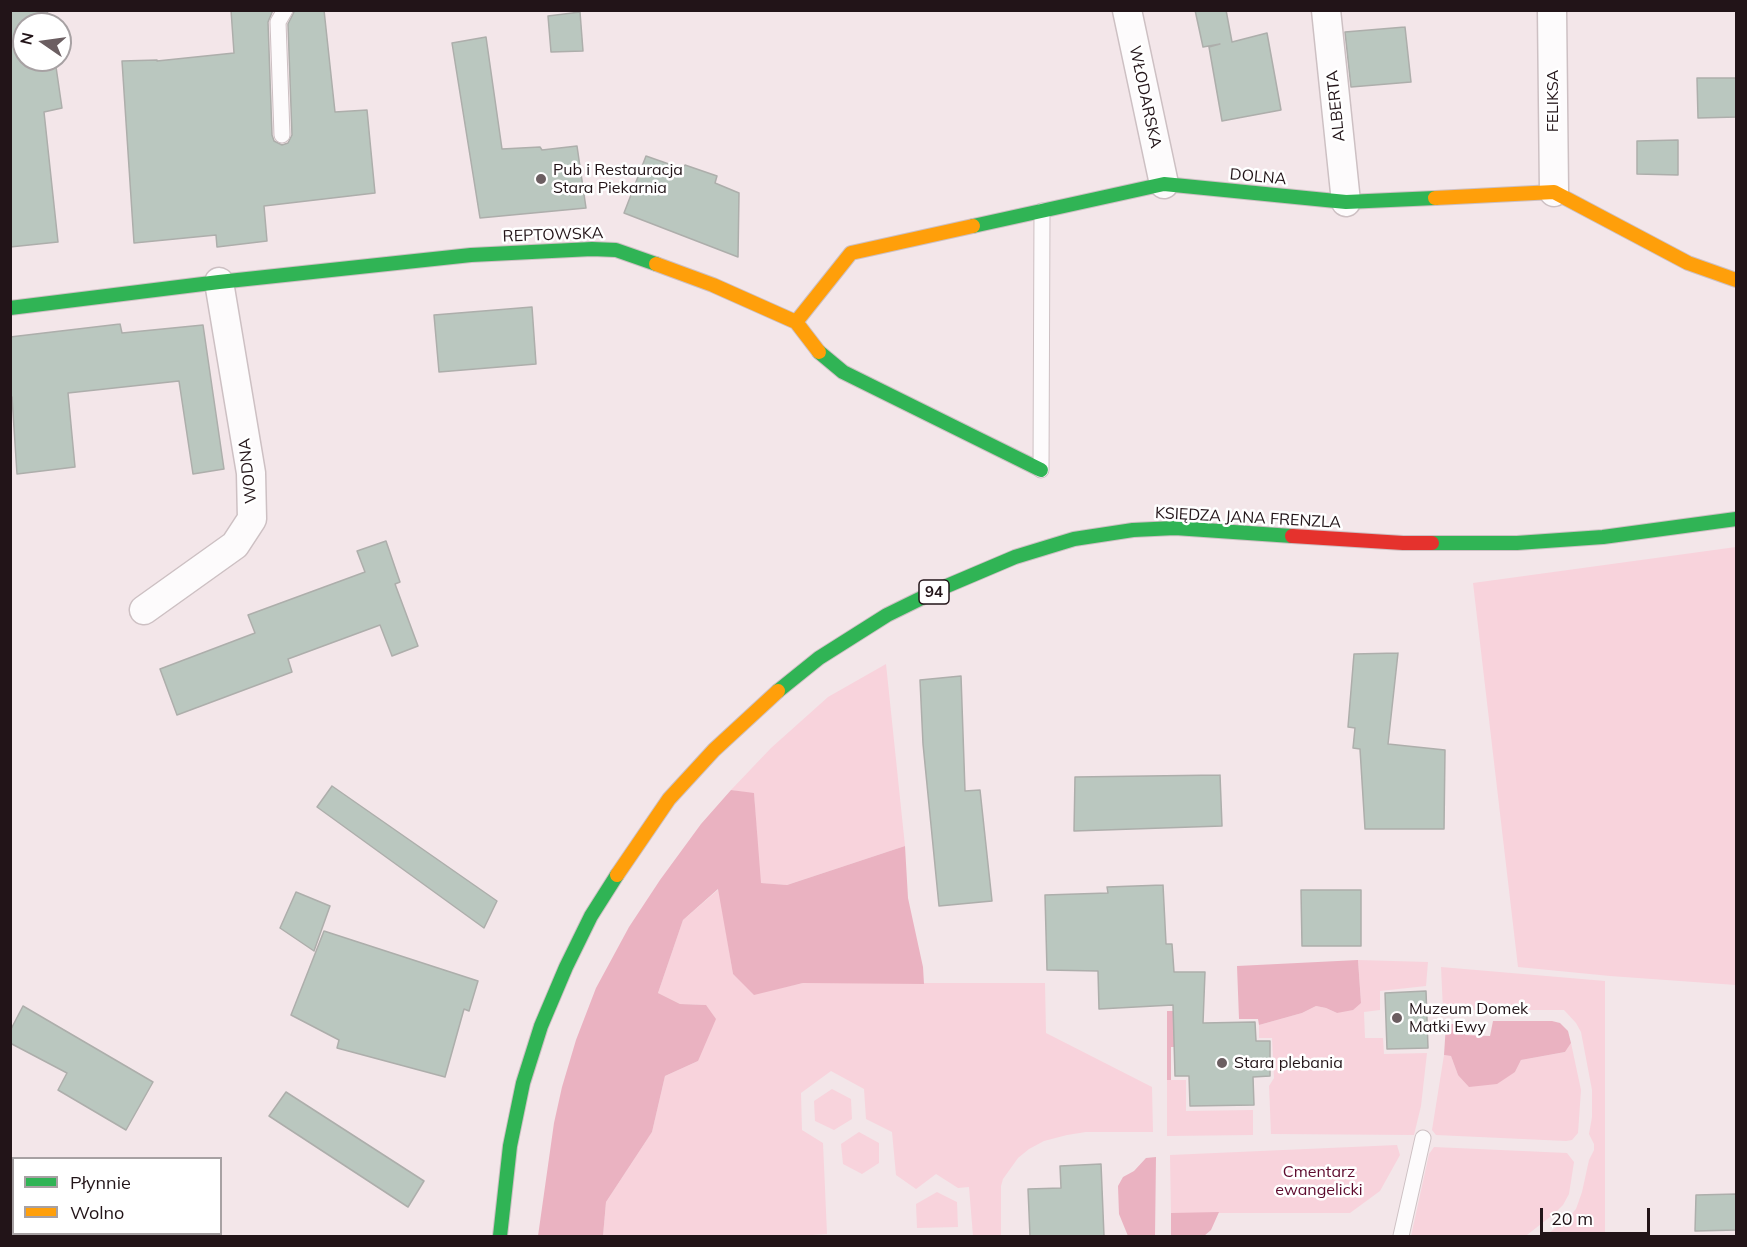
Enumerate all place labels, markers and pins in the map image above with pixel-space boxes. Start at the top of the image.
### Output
place label: Pub i Restauracja Stara Piekarnia [553,160,683,198]
marker: Pub i Restauracja Stara Piekarnia [534,172,548,186]
place label: Muzeum Domek Matki Ewy [1409,999,1528,1037]
marker: Muzeum Domek Matki Ewy [1390,1011,1404,1025]
place label: Stara plebania [1234,1053,1343,1073]
marker: Stara plebania [1215,1056,1229,1070]

